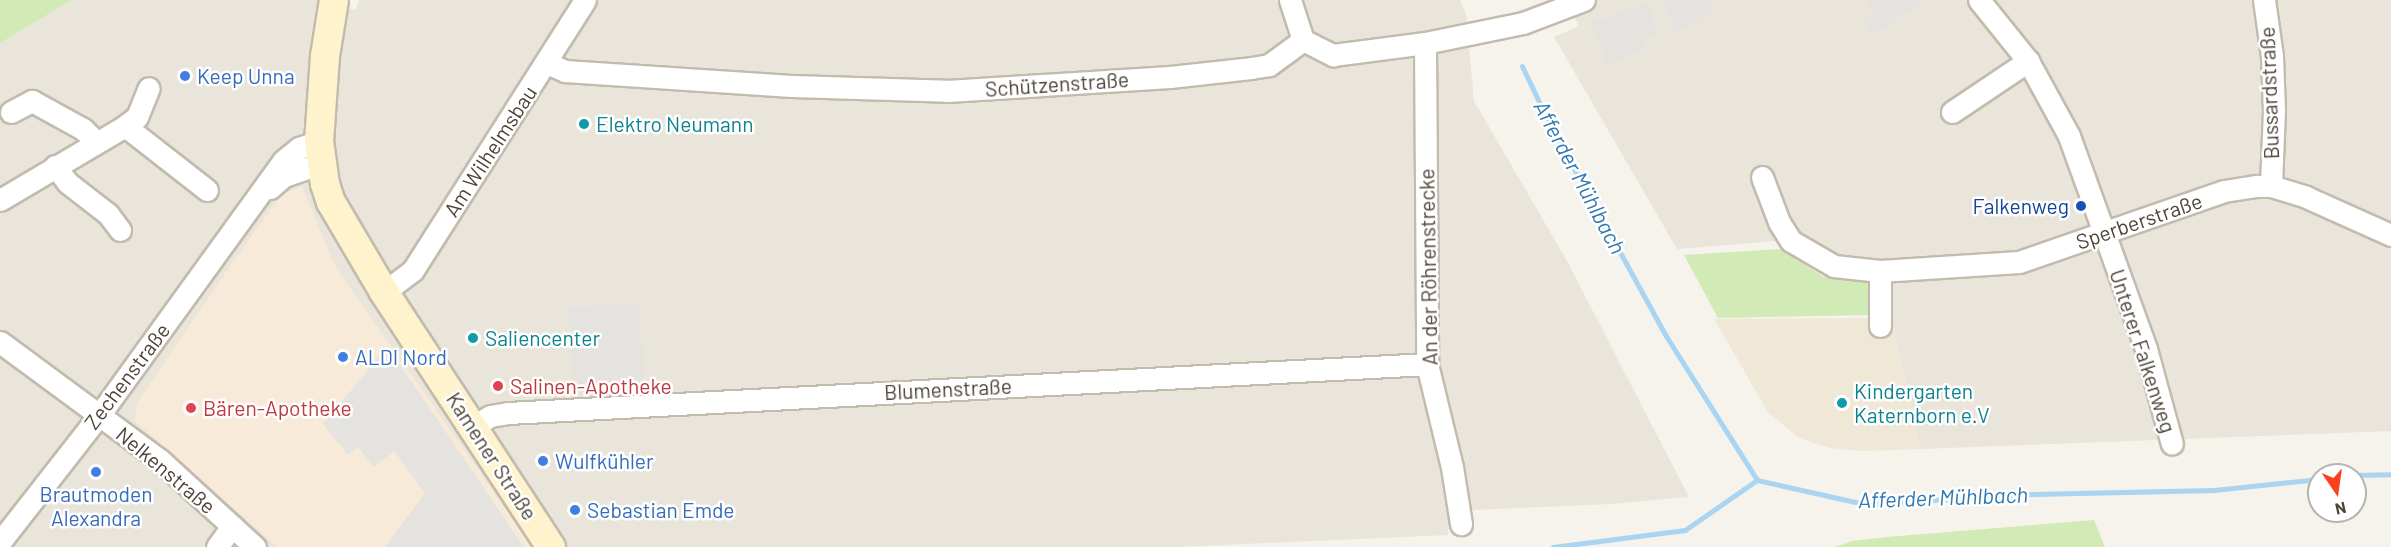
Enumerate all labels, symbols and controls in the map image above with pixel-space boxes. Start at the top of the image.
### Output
street label: Bussardstraße [2254,26,2284,160]
place label: Keep Unna [197,63,295,89]
street label: Schützenstraße [984,66,1130,102]
marker: Keep Unna [178,69,192,83]
street label: Am Wilhelmsbau [438,81,542,221]
water label: Afferder Mühlbach [1528,96,1632,258]
place label: Elektro Neumann [596,111,753,137]
marker: Elektro Neumann [577,117,591,131]
street label: An der Röhrenstrecke [1414,168,1442,366]
street label: Sperberstraße [2073,188,2205,254]
place label: Falkenweg [1973,193,2069,219]
marker: Falkenweg [2074,199,2088,213]
street label: Unterer Falkenweg [2105,266,2181,436]
street label: Zechenstraße [79,318,175,434]
place label: Saliencenter [485,325,600,351]
marker: Saliencenter [466,331,480,345]
place label: ALDI Nord [355,344,447,370]
marker: ALDI Nord [336,350,350,364]
place label: Salinen-Apotheke [510,373,672,399]
street label: Blumenstraße [883,373,1013,405]
place label: Kindergarten Katernborn e.V [1854,378,1990,428]
marker: Salinen-Apotheke [491,379,505,393]
street label: Kamener Straße [441,387,543,525]
place label: Bären-Apotheke [203,395,352,421]
marker: Kindergarten Katernborn e.V [1835,396,1849,410]
marker: Bären-Apotheke [184,401,198,415]
street label: Nelkenstraße [111,421,221,519]
place label: Wulfkühler [555,448,654,474]
marker: Wulfkühler [536,454,550,468]
north arrow [2307,463,2367,523]
marker: Brautmoden Alexandra [89,465,103,479]
place label: Brautmoden Alexandra [39,481,153,531]
water label: Afferder Mühlbach [1858,481,2028,513]
place label: Sebastian Emde [587,497,735,523]
text: N [2333,499,2348,520]
marker: Sebastian Emde [568,503,582,517]

